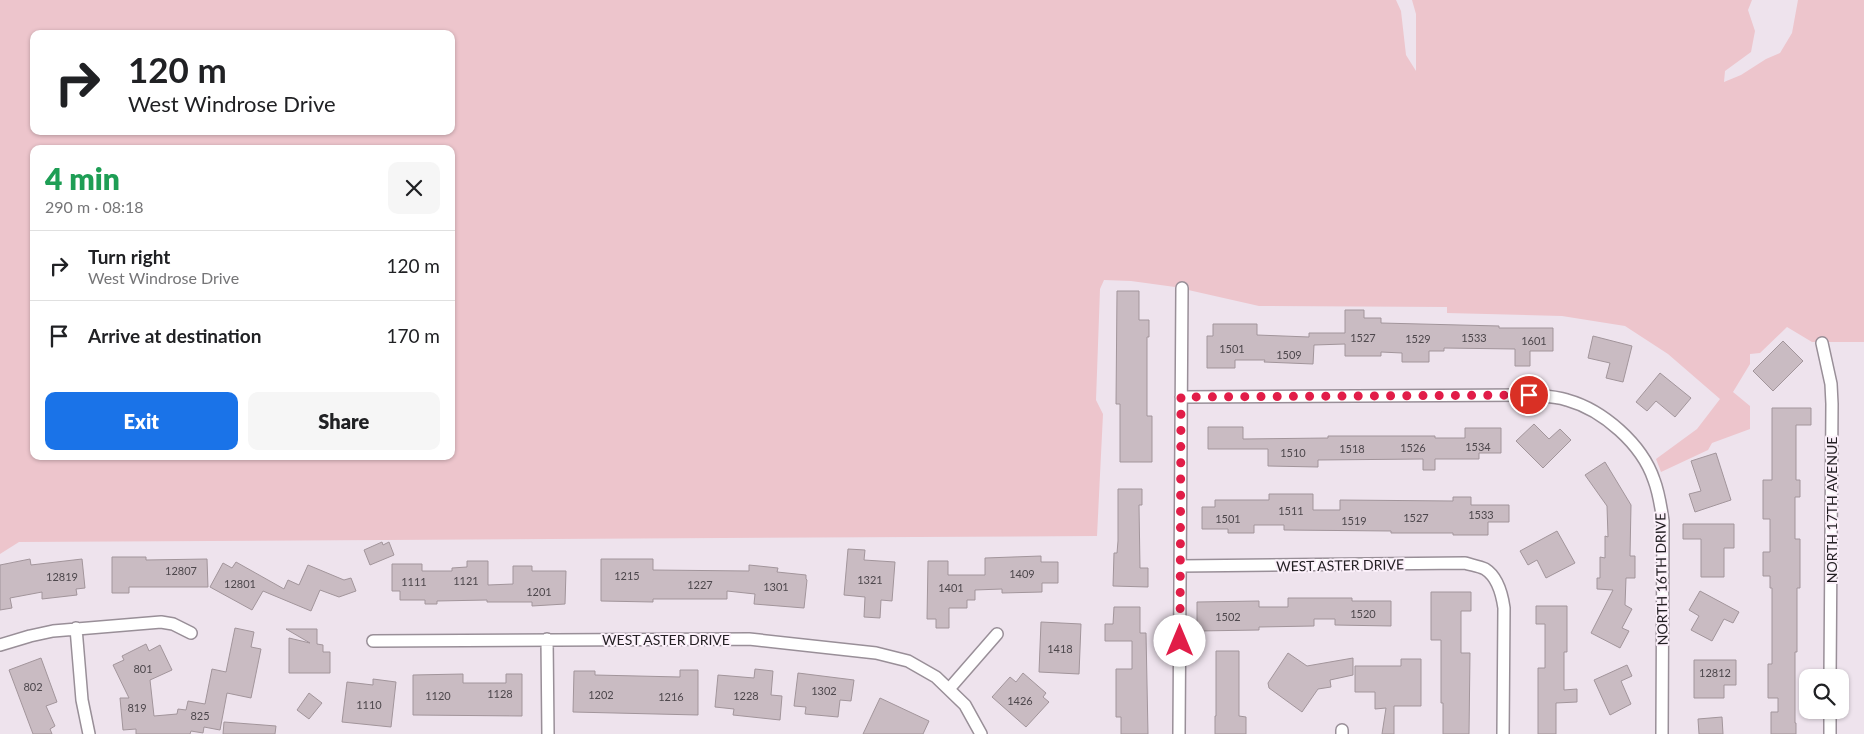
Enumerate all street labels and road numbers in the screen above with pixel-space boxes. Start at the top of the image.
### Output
street label: NORTH 17TH AVENUE [1823,437,1840,583]
street label: NORTH 16TH DRIVE [1651,513,1671,645]
street label: WEST ASTER DRIVE [1276,555,1404,575]
street label: WEST ASTER DRIVE [602,631,730,648]

